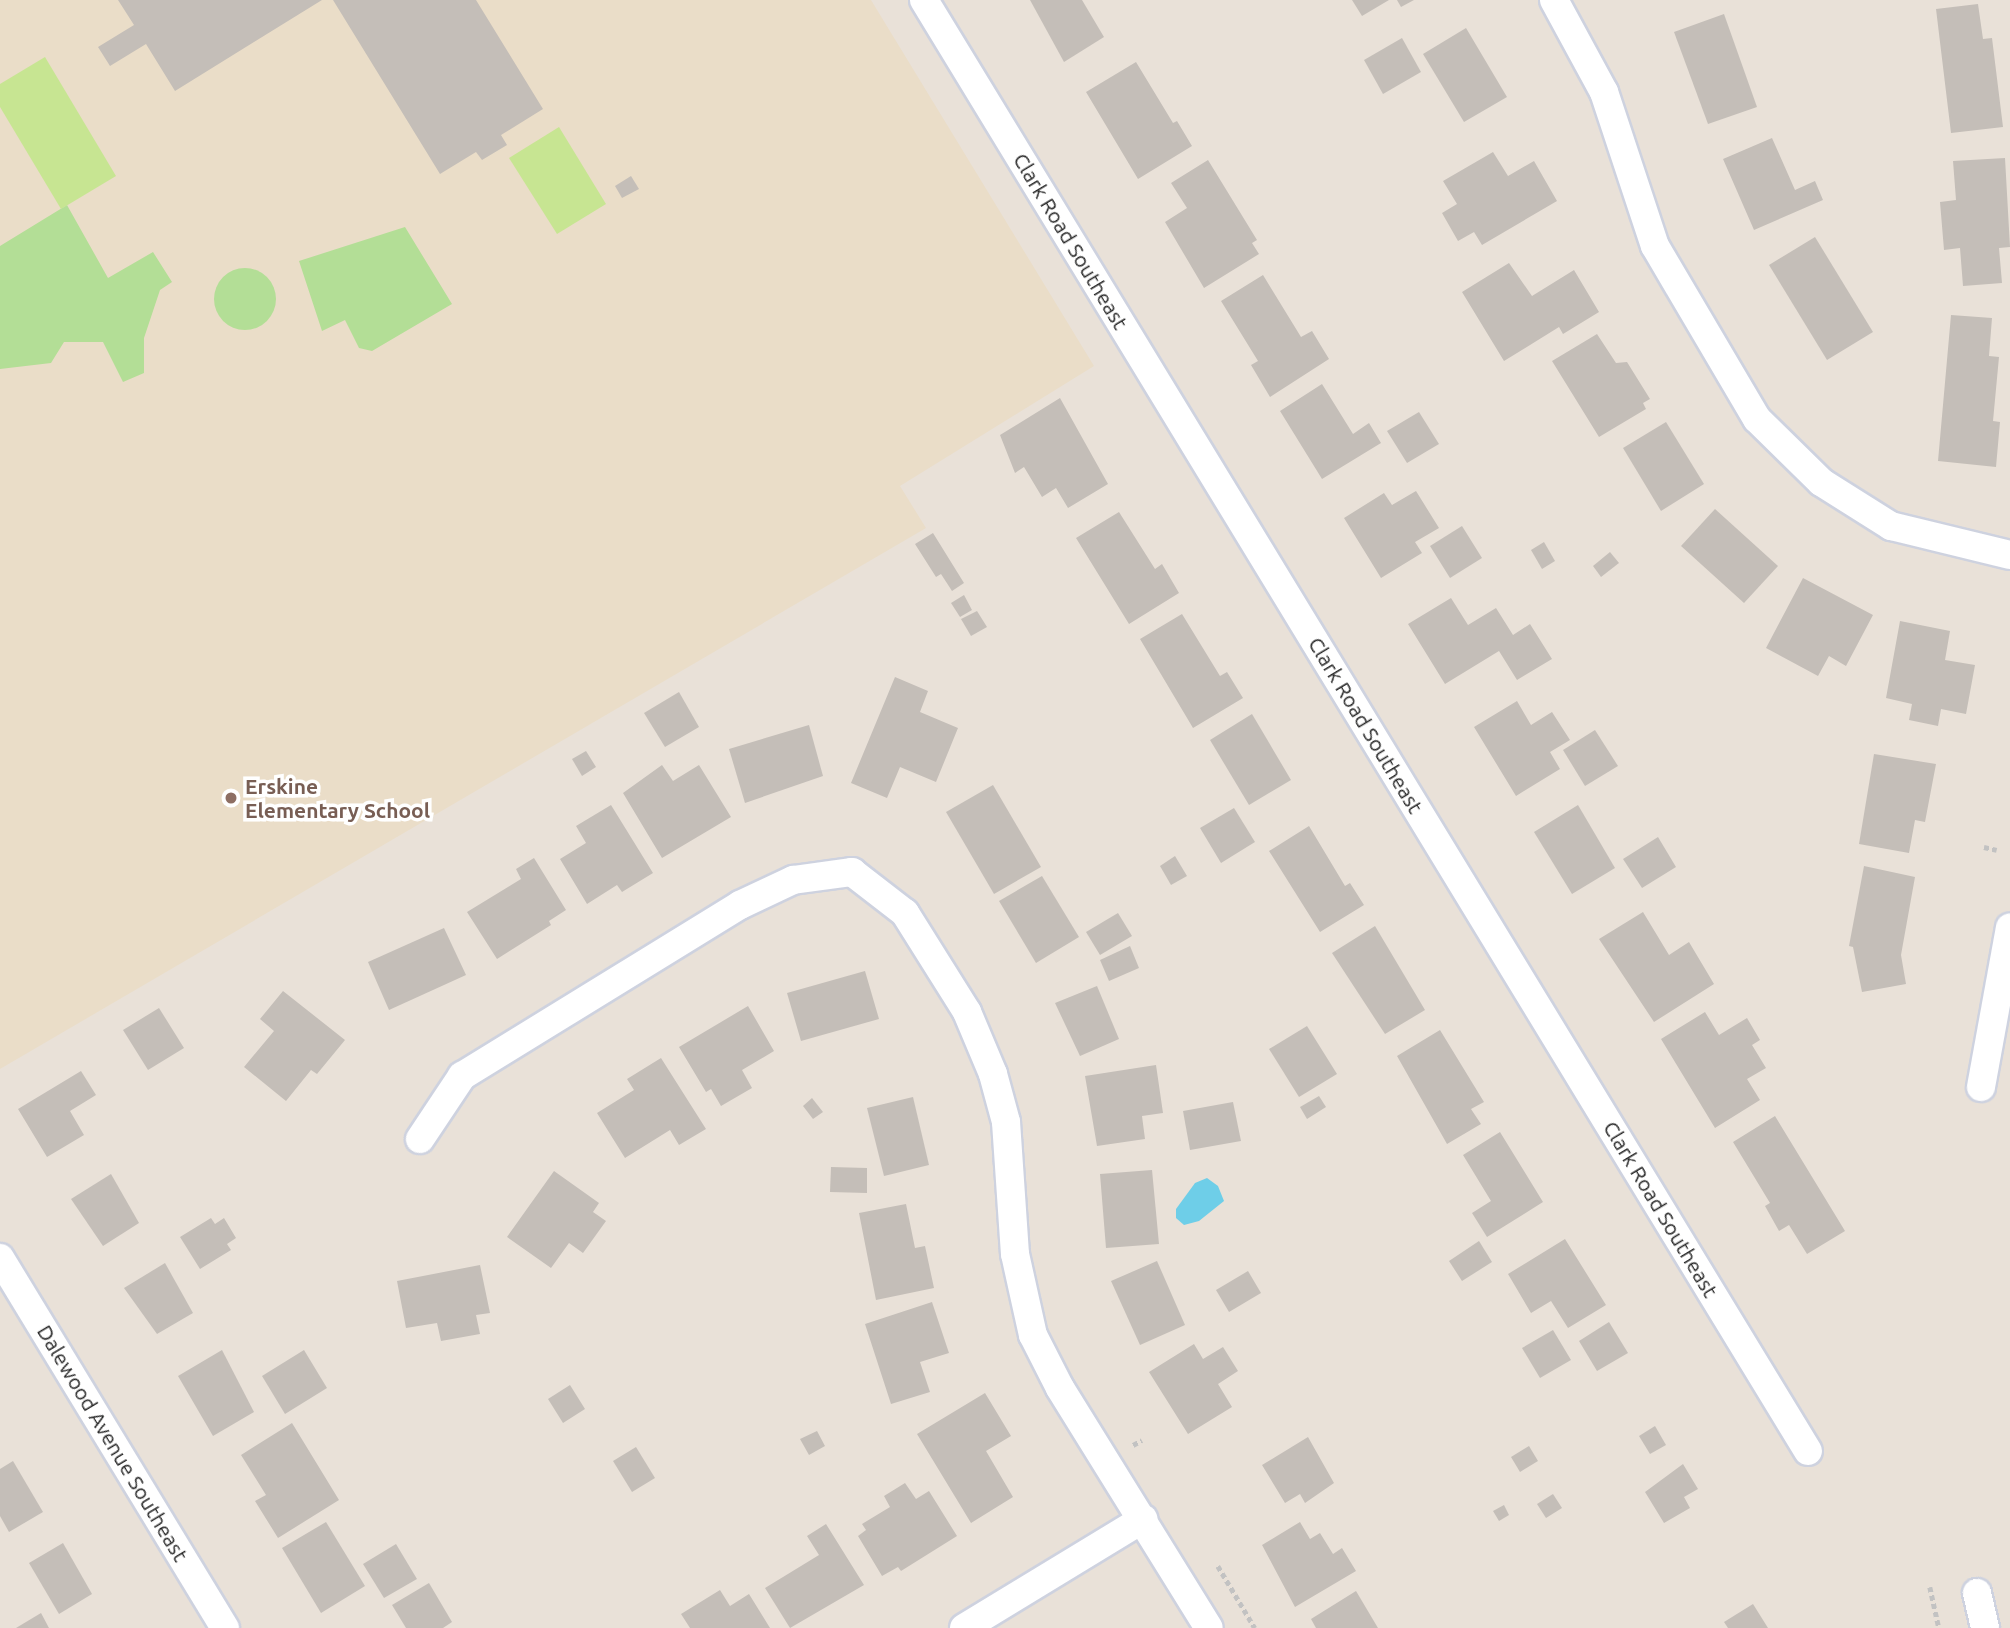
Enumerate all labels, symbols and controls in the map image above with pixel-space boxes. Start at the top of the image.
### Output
street label: Clark Road Southeast [1008,148,1134,334]
street label: Clark Road Southeast [1303,632,1429,818]
place label: Erskine Elementary School [245,773,430,823]
marker: Erskine Elementary School [223,790,239,806]
street label: Clark Road Southeast [1598,1116,1724,1302]
street label: Dalewood Avenue Southeast [32,1320,194,1566]

